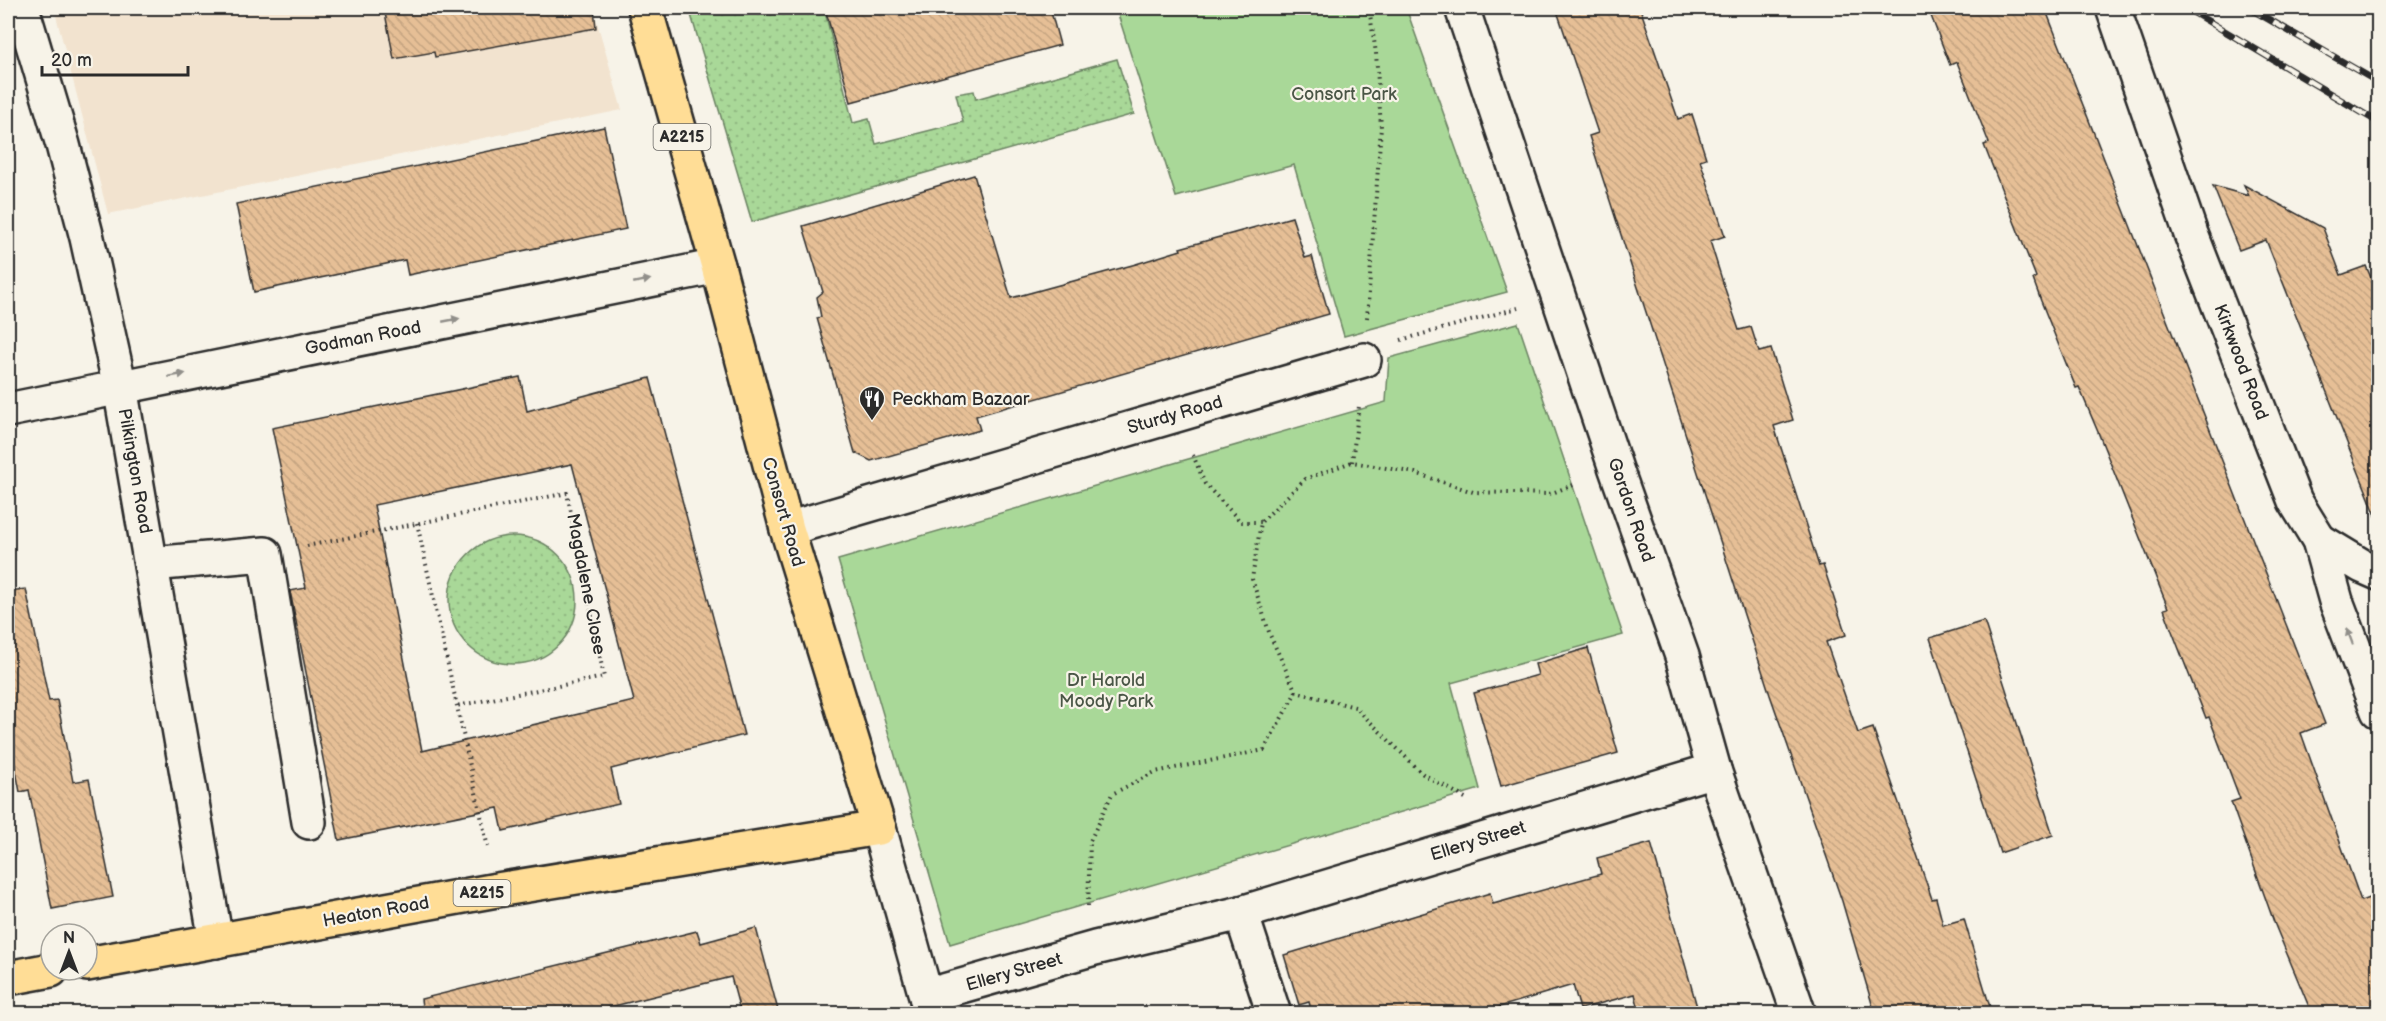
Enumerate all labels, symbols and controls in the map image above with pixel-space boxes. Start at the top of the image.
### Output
scale bar [42,39,188,77]
text: 20 m [51,50,92,71]
park label: Consort Park [1291,84,1397,105]
road number: A2215 [654,124,710,150]
one-way arrow [633,276,652,285]
street label: Kirkwood Road [2209,301,2273,423]
one-way arrow [442,315,461,324]
street label: Godman Road [303,316,423,360]
one-way arrow [168,370,187,379]
restaurant icon: Peckham Bazaar [857,384,887,422]
place label: Peckham Bazaar [892,389,1030,410]
street label: Sturdy Road [1125,391,1225,439]
street label: Pilkington Road [114,407,156,535]
street label: Consort Road [757,455,809,569]
street label: Gordon Road [1603,455,1659,565]
street label: Magdalene Close [562,512,610,657]
one-way arrow [2345,628,2354,646]
park label: Dr Harold Moody Park [1059,670,1153,712]
street label: Ellery Street [1428,816,1529,865]
road number: A2215 [454,880,510,906]
street label: Heaton Road [321,892,431,932]
north arrow [39,922,99,982]
text: N [63,929,75,948]
street label: Ellery Street [964,948,1065,996]

